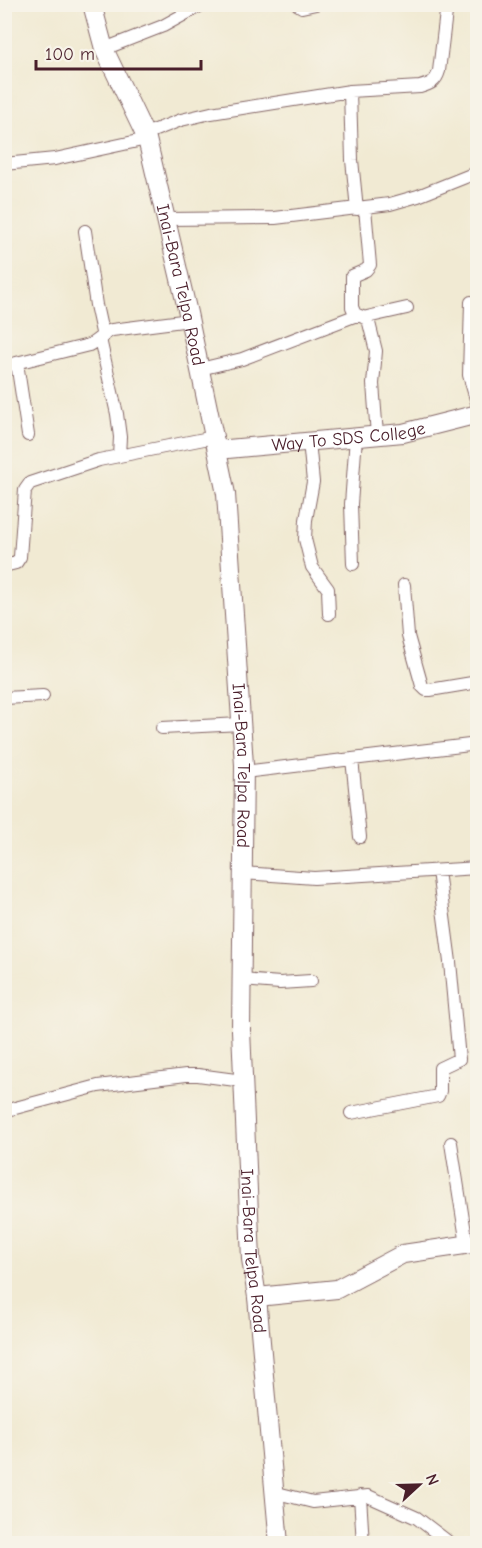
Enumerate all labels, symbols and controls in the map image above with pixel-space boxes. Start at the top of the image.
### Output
scale bar [36,33,201,71]
text: 100 m [45,44,95,65]
street label: Inai-Bara Telpa Road [152,202,209,367]
street label: Way To SDS College [271,417,427,455]
street label: Inai-Bara Telpa Road [228,682,255,848]
street label: Inai-Bara Telpa Road [237,1168,271,1334]
north arrow [389,1455,449,1515]
text: N [422,1472,442,1488]

